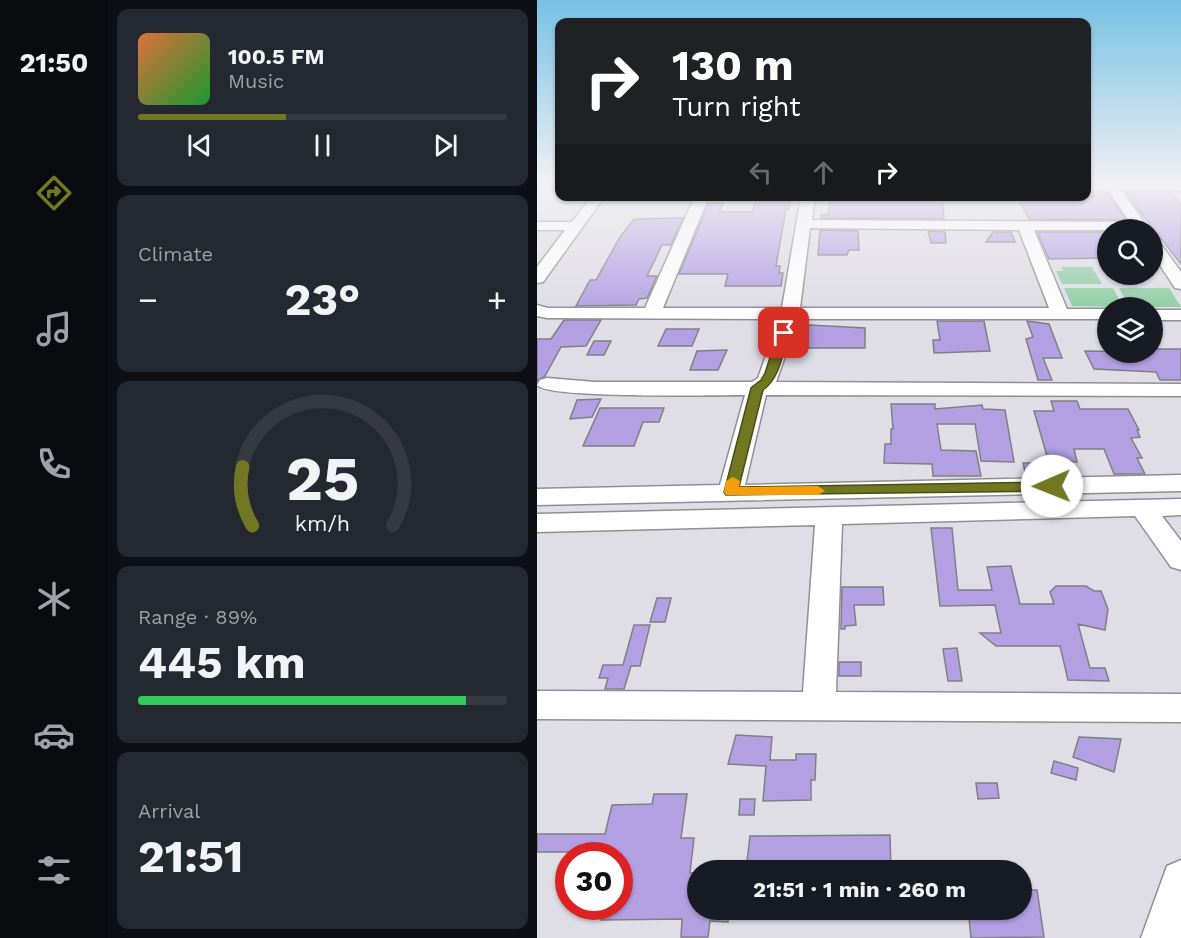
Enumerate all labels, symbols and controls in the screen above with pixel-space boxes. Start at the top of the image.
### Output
text: 130 m [672,41,794,90]
icon: right [573,42,651,120]
text: 100.5 FM [228,44,325,69]
text: 21:50 [19,47,89,79]
text: Music [228,69,284,93]
text: Turn right [672,91,801,123]
icon: previous [183,129,216,162]
icon: pause [306,129,339,162]
icon: next [429,129,462,162]
icon: left [744,156,777,189]
icon: ahead [807,156,840,189]
icon: right [870,156,903,189]
icon: directions [33,172,75,214]
map controls [1097,219,1163,363]
button: search [1097,219,1163,285]
text: Climate [138,242,213,266]
text: 23° [285,273,360,326]
text: − [138,280,158,319]
text: + [487,280,507,319]
button: layers [1097,297,1163,363]
pin [758,307,809,358]
icon: music [33,308,75,350]
icon: arrive [767,316,800,349]
text: 25 [286,442,359,515]
icon: phone [33,443,75,485]
position arrow [1020,454,1084,518]
text: km/h [295,511,350,536]
icon: climate [33,578,75,620]
text: Range · 89% [138,605,257,629]
text: 445 km [138,636,306,689]
icon: car [33,714,75,756]
text: Arrival [138,799,200,823]
text: 21:51 [138,830,243,883]
speed limit sign: 30 [555,842,633,920]
icon: filters [33,849,75,891]
text: 21:51 · 1 min · 260 m [753,877,966,902]

